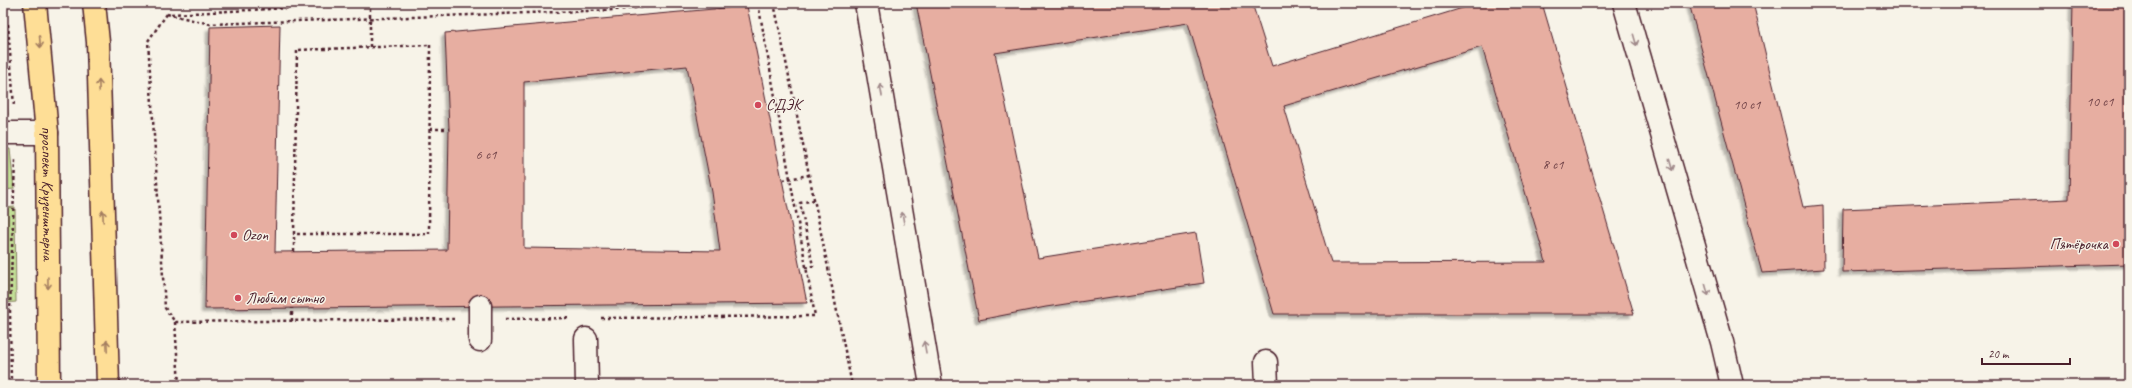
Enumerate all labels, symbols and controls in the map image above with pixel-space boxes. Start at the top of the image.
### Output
one-way arrow [1632,34,1639,47]
one-way arrow [36,35,43,48]
one-way arrow [95,80,103,93]
one-way arrow [876,84,884,97]
house number: 10 с1 [2086,93,2114,110]
place label: СДЭК [766,95,804,115]
house number: 10 с1 [1733,96,1761,113]
marker: СДЭК [753,100,763,110]
street label: проспект Крузенштерна [36,125,58,262]
house number: 6 с1 [476,146,497,163]
house number: 8 с1 [1543,156,1564,173]
one-way arrow [1668,159,1675,172]
one-way arrow [99,210,107,223]
one-way arrow [898,212,906,225]
place label: Ozon [242,225,269,245]
marker: Ozon [229,230,239,240]
place label: Пятёрочка [2049,234,2110,254]
marker: Пятёрочка [2111,239,2121,249]
one-way arrow [44,276,52,289]
one-way arrow [1704,284,1711,297]
place label: Любим сытно [246,288,325,308]
marker: Любим сытно [233,293,243,303]
one-way arrow [103,340,111,353]
one-way arrow [920,340,928,353]
scale bar [1982,340,2070,366]
text: 20 m [1988,346,2010,362]

